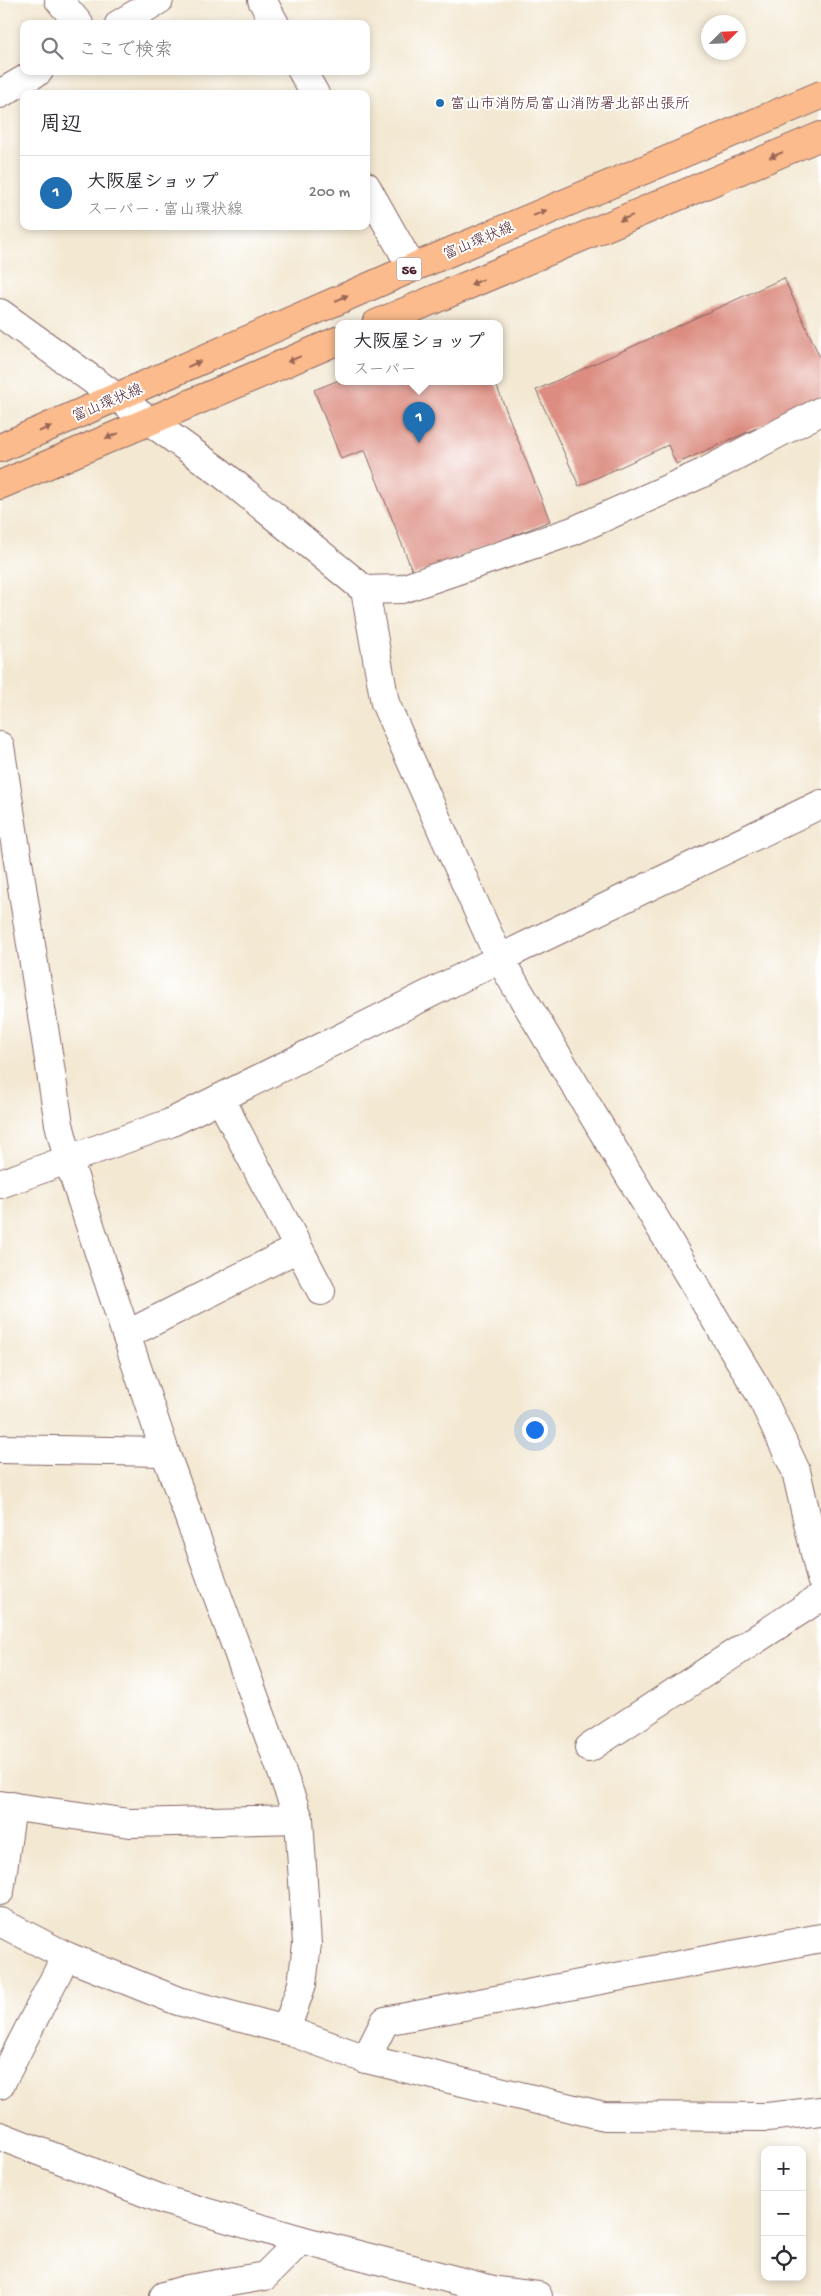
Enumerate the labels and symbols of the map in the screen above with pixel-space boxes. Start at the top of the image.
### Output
north arrow [701,15,746,60]
place label: 富山市消防局富山消防署北部出張所 [450,95,690,114]
marker: 富山市消防局富山消防署北部出張所 [434,97,446,109]
one-way arrow [768,151,783,159]
one-way arrow [533,209,547,217]
one-way arrow [619,215,633,223]
street label: 富山環状線 [440,218,517,265]
road number: 56 [396,258,422,280]
one-way arrow [470,278,484,286]
one-way arrow [335,294,349,302]
one-way arrow [286,355,301,363]
one-way arrow [187,359,201,367]
street label: 富山環状線 [69,380,146,427]
pin: 1 [403,402,435,443]
one-way arrow [38,424,52,432]
one-way arrow [105,433,119,441]
your location [522,1417,548,1443]

